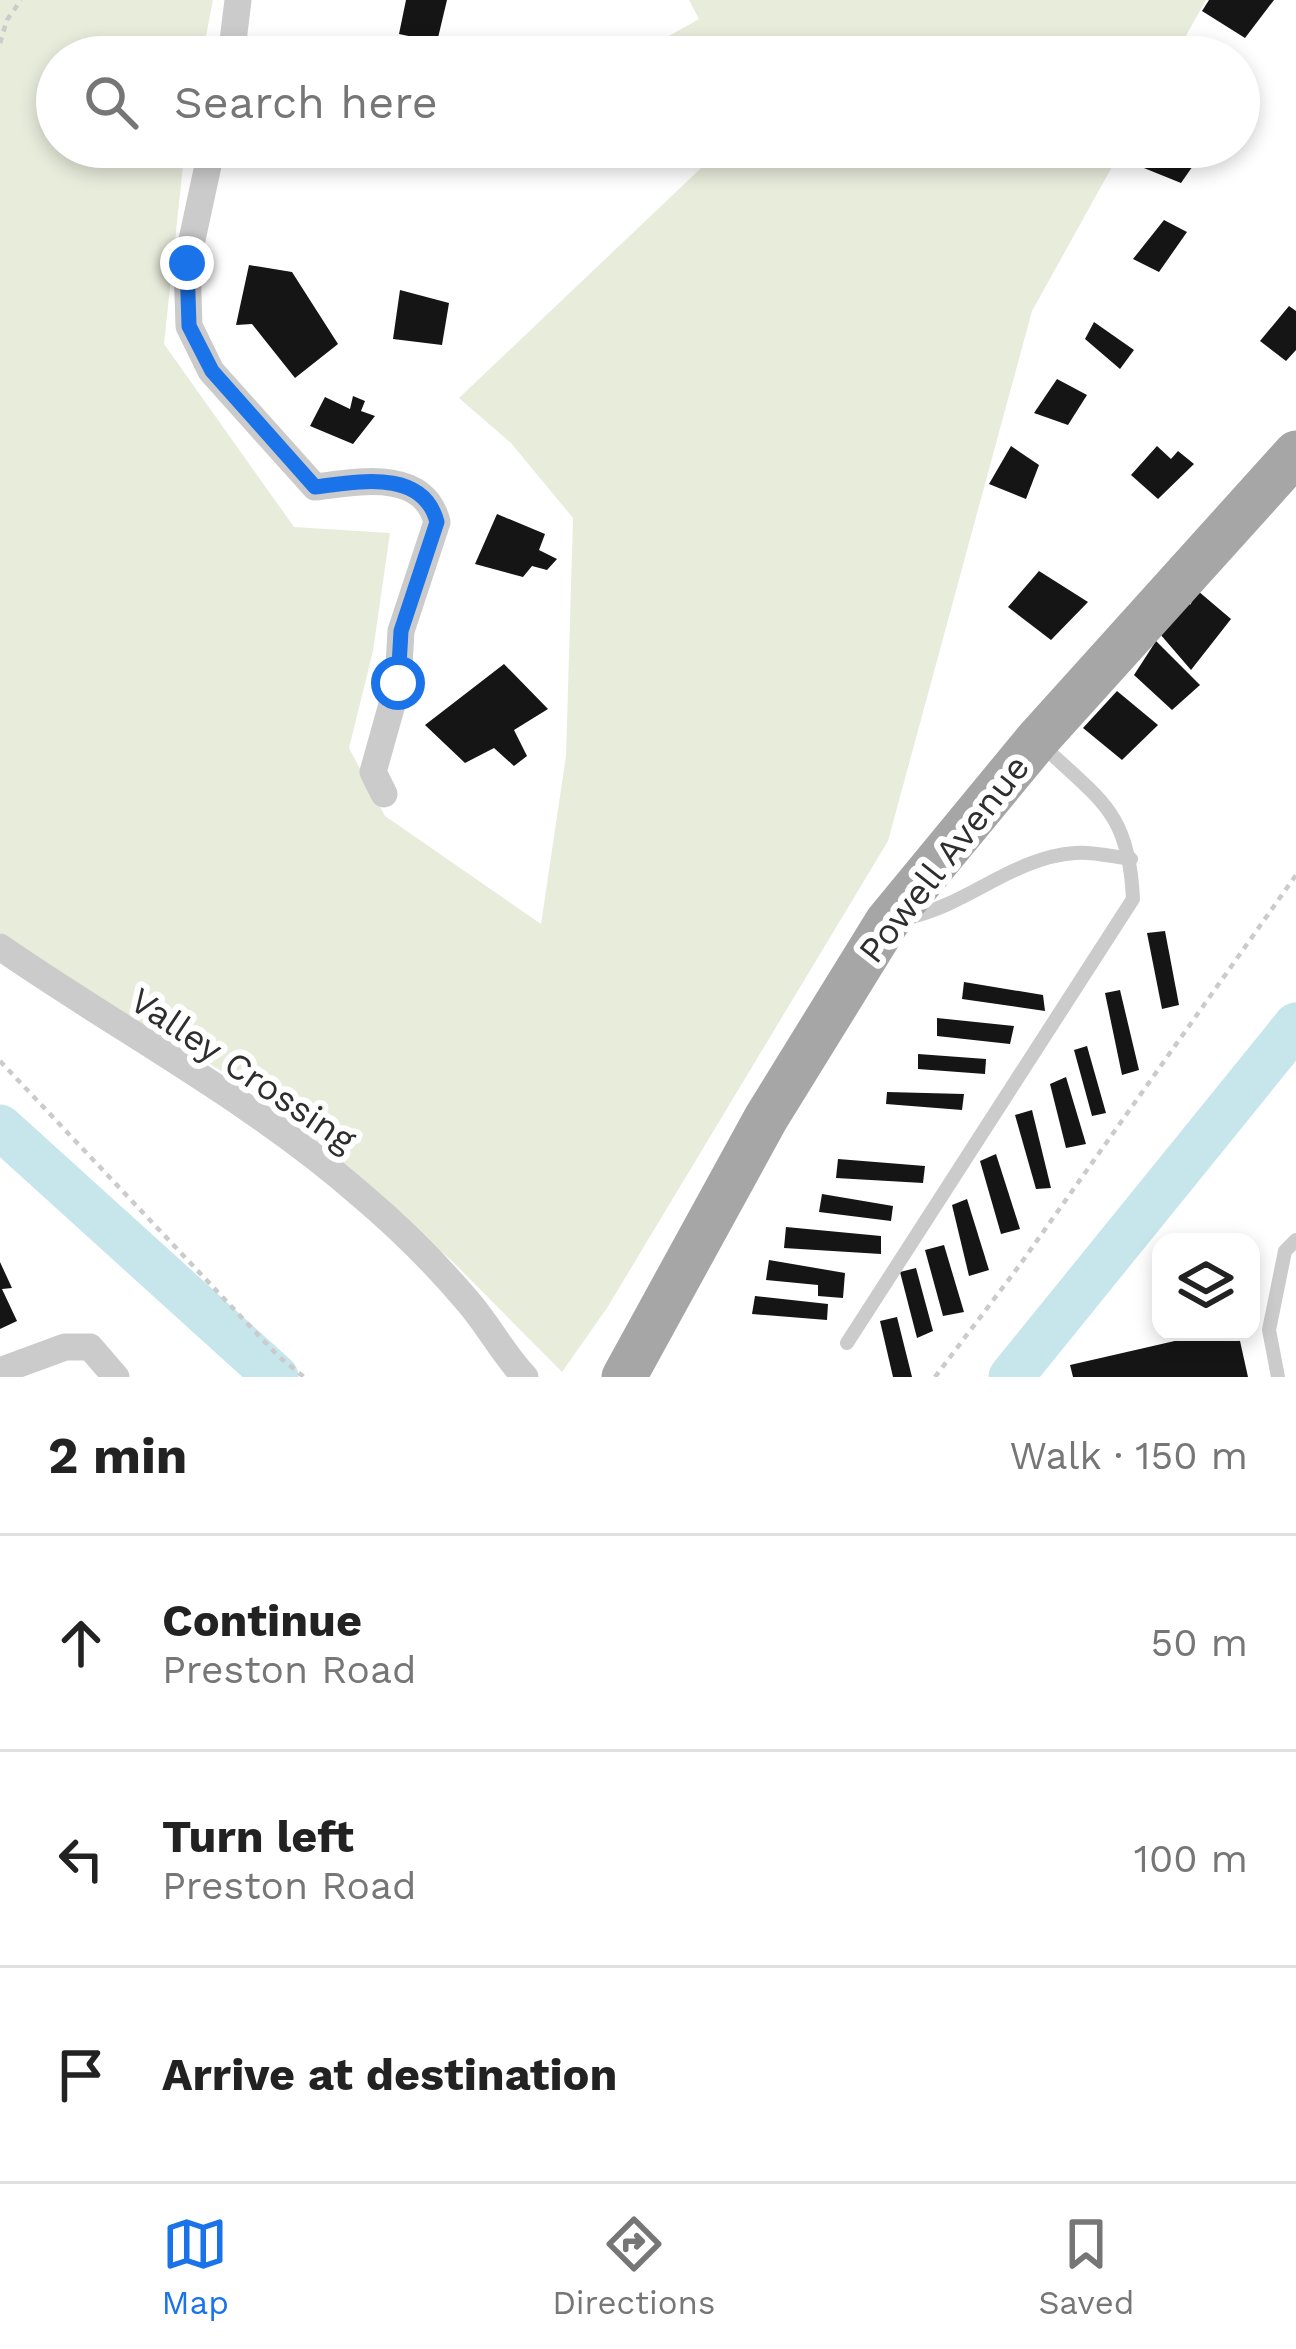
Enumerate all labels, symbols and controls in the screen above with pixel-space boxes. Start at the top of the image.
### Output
search box [36,36,1260,168]
icon: search [78,69,144,135]
text: Search here [174,76,438,129]
route end [160,236,214,290]
route start [371,656,425,710]
street label: Powell Avenue [850,747,1038,971]
street label: Valley Crossing [122,979,364,1161]
map controls [1152,1233,1260,1341]
button: layers [1152,1233,1260,1341]
text: 2 min [48,1426,187,1485]
text: Walk · 150 m [1010,1433,1248,1478]
text: Continue [162,1594,362,1647]
icon: ahead [48,1610,114,1676]
text: 50 m [1151,1620,1248,1665]
text: Preston Road [162,1647,417,1692]
text: Turn left [162,1810,354,1863]
icon: left [48,1826,114,1892]
text: 100 m [1134,1836,1248,1881]
text: Preston Road [162,1863,417,1908]
icon: arrive [48,2042,114,2108]
text: Arrive at destination [162,2048,617,2101]
tab: Map [162,2211,229,2322]
tab: Directions [552,2211,715,2322]
tab: Saved [1039,2211,1134,2322]

